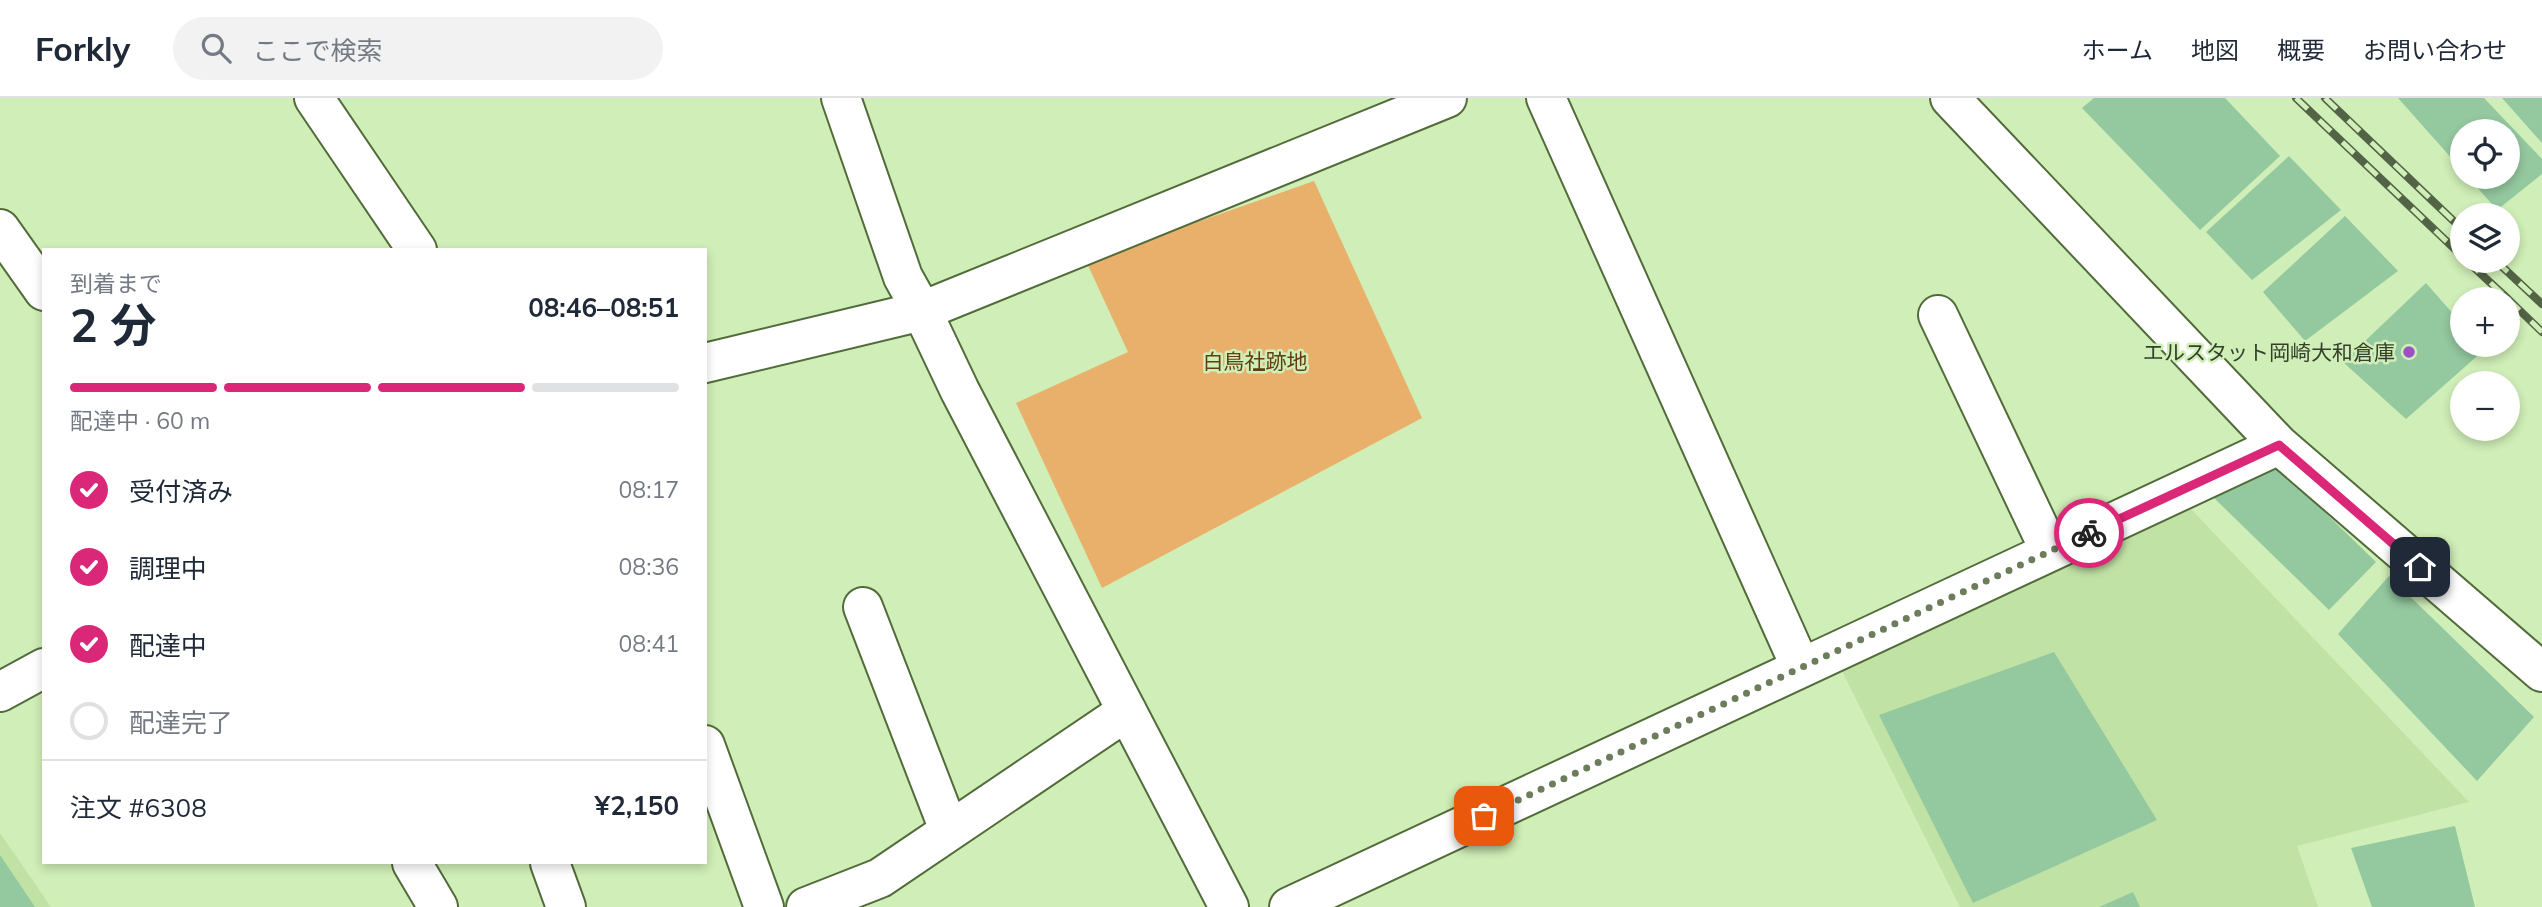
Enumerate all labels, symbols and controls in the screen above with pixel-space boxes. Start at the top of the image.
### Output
search box [173,17,663,80]
text: Forkly [35,28,131,69]
icon: search [197,29,235,67]
text: ここで検索 [253,34,383,67]
text: ホーム [2082,35,2153,65]
text: 地図 [2191,35,2239,65]
text: 概要 [2277,35,2325,65]
text: お問い合わせ [2363,35,2507,65]
map controls [2450,119,2520,441]
button: locate [2450,119,2520,189]
button: layers [2450,203,2520,273]
text: 到着まで [70,269,162,298]
button: + [2450,287,2520,357]
text: 08:46–08:51 [528,291,679,324]
text: 2 分 [70,296,156,354]
place label: エルスタット岡崎大和倉庫 [2143,339,2395,365]
marker: エルスタット岡崎大和倉庫 [2401,344,2417,360]
park label: 白鳥社跡地 [1203,348,1308,374]
button: − [2450,371,2520,441]
text: 配達中 · 60 m [70,406,210,435]
icon: check [70,471,108,509]
text: 受付済み [129,475,233,508]
text: 08:17 [619,475,679,504]
courier [2054,498,2124,568]
icon: bike [2070,514,2108,552]
pin [2390,537,2450,597]
icon: check [70,548,108,586]
icon: home [2401,548,2439,586]
text: 調理中 [129,552,207,585]
text: 08:36 [619,552,679,581]
icon: check [70,625,108,663]
text: 配達中 [129,629,207,662]
text: 08:41 [619,629,679,658]
text: 配達完了 [129,706,233,739]
pin [1454,786,1514,846]
text: ¥2,150 [595,789,679,822]
text: 注文 #6308 [70,791,207,824]
icon: bag [1465,797,1503,835]

